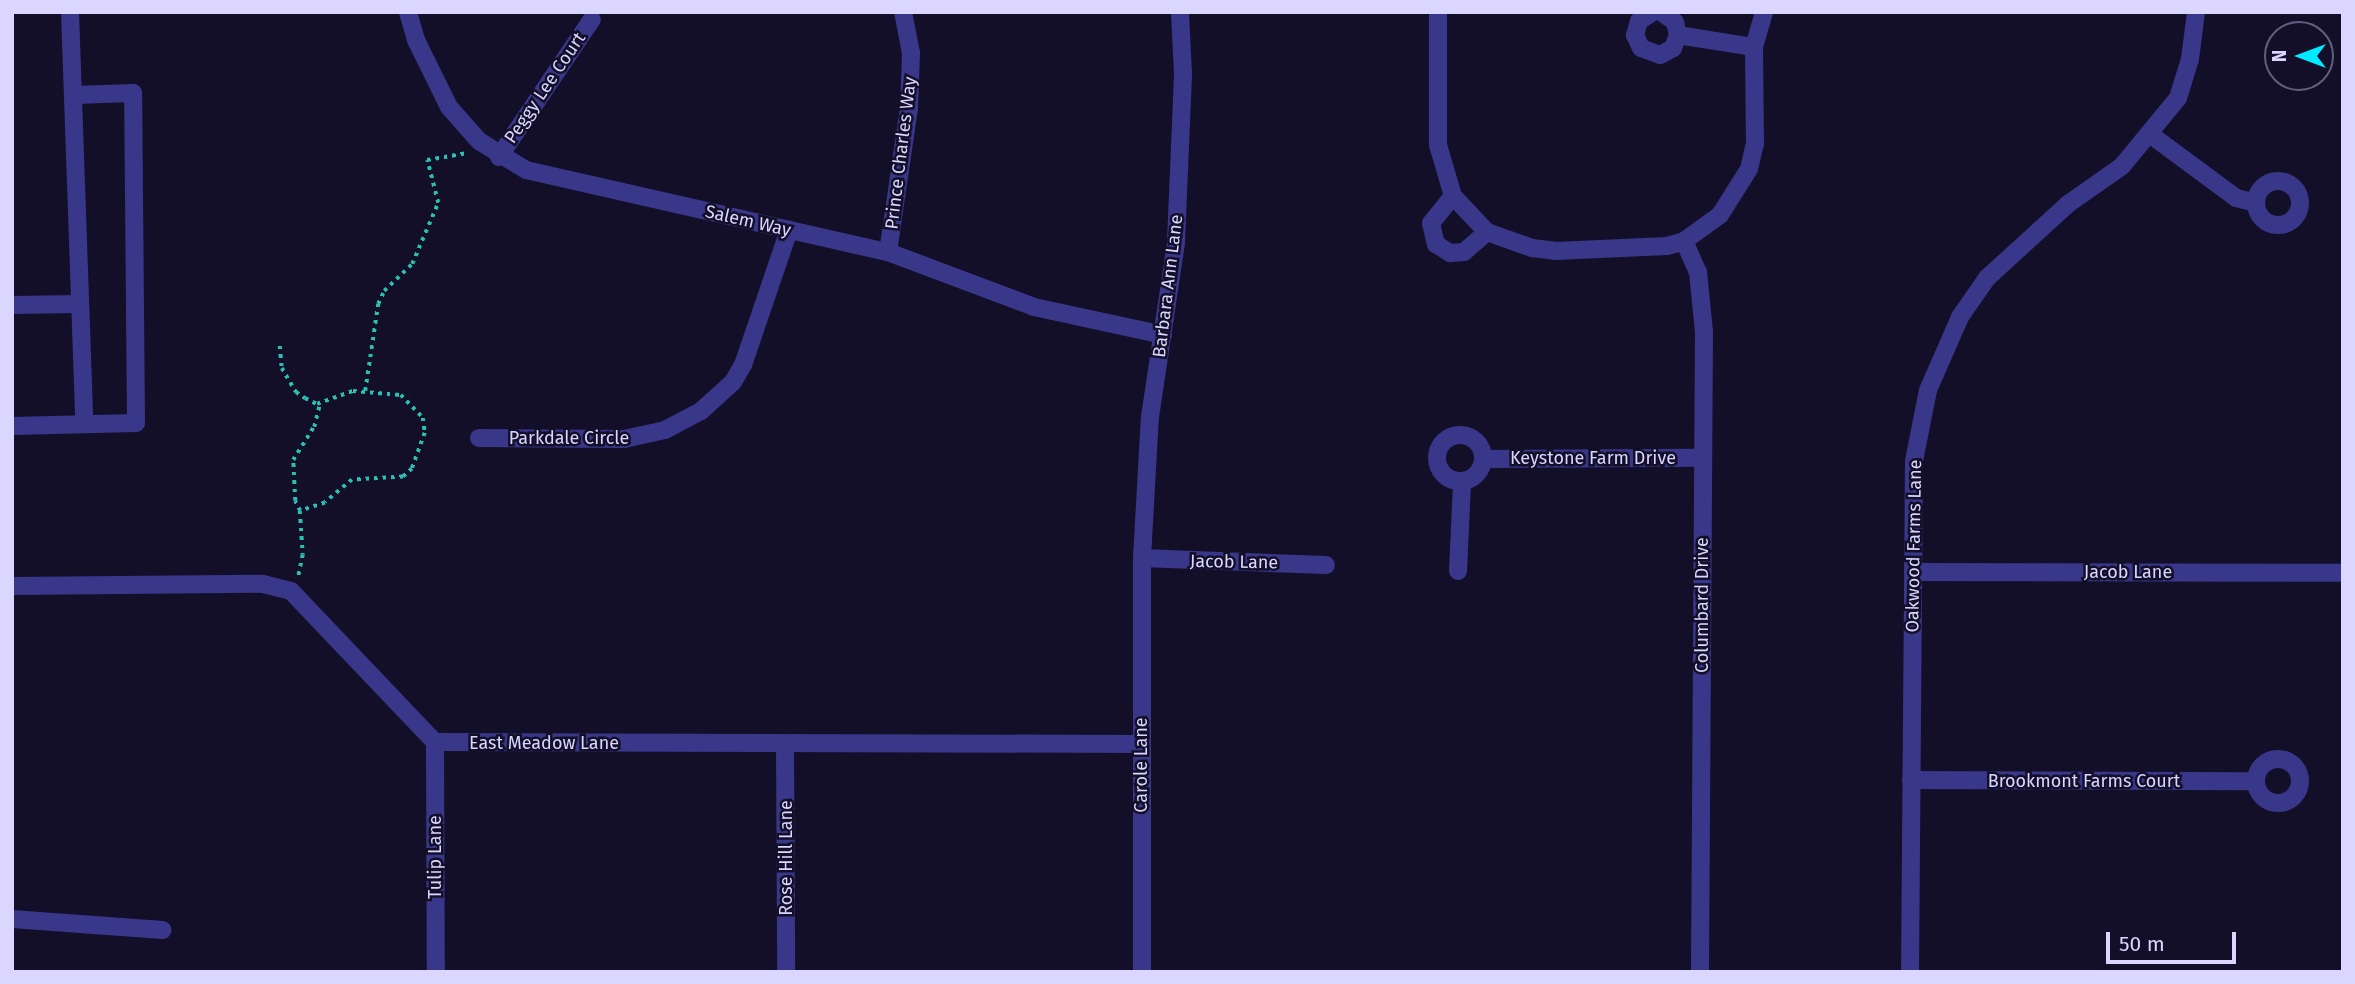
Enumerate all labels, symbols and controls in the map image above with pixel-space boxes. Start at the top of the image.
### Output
north arrow [2264,21,2334,91]
street label: Peggy Lee Court [500,28,590,148]
text: N [2268,50,2291,62]
street label: Prince Charles Way [881,75,921,231]
street label: Salem Way [703,201,793,241]
street label: Barbara Ann Lane [1149,213,1187,359]
street label: Parkdale Circle [509,427,629,449]
street label: Keystone Farm Drive [1510,447,1676,469]
street label: Oakwood Farms Lane [1902,459,1926,633]
street label: Columbard Drive [1691,537,1713,673]
street label: Jacob Lane [1190,550,1278,574]
street label: Jacob Lane [2084,561,2172,583]
street label: Carole Lane [1130,717,1152,813]
street label: East Meadow Lane [469,732,619,754]
street label: Brookmont Farms Court [1988,770,2180,792]
street label: Rose Hill Lane [775,800,797,916]
street label: Tulip Lane [424,815,446,899]
scale bar [2110,918,2240,962]
text: 50 m [2119,931,2165,957]

